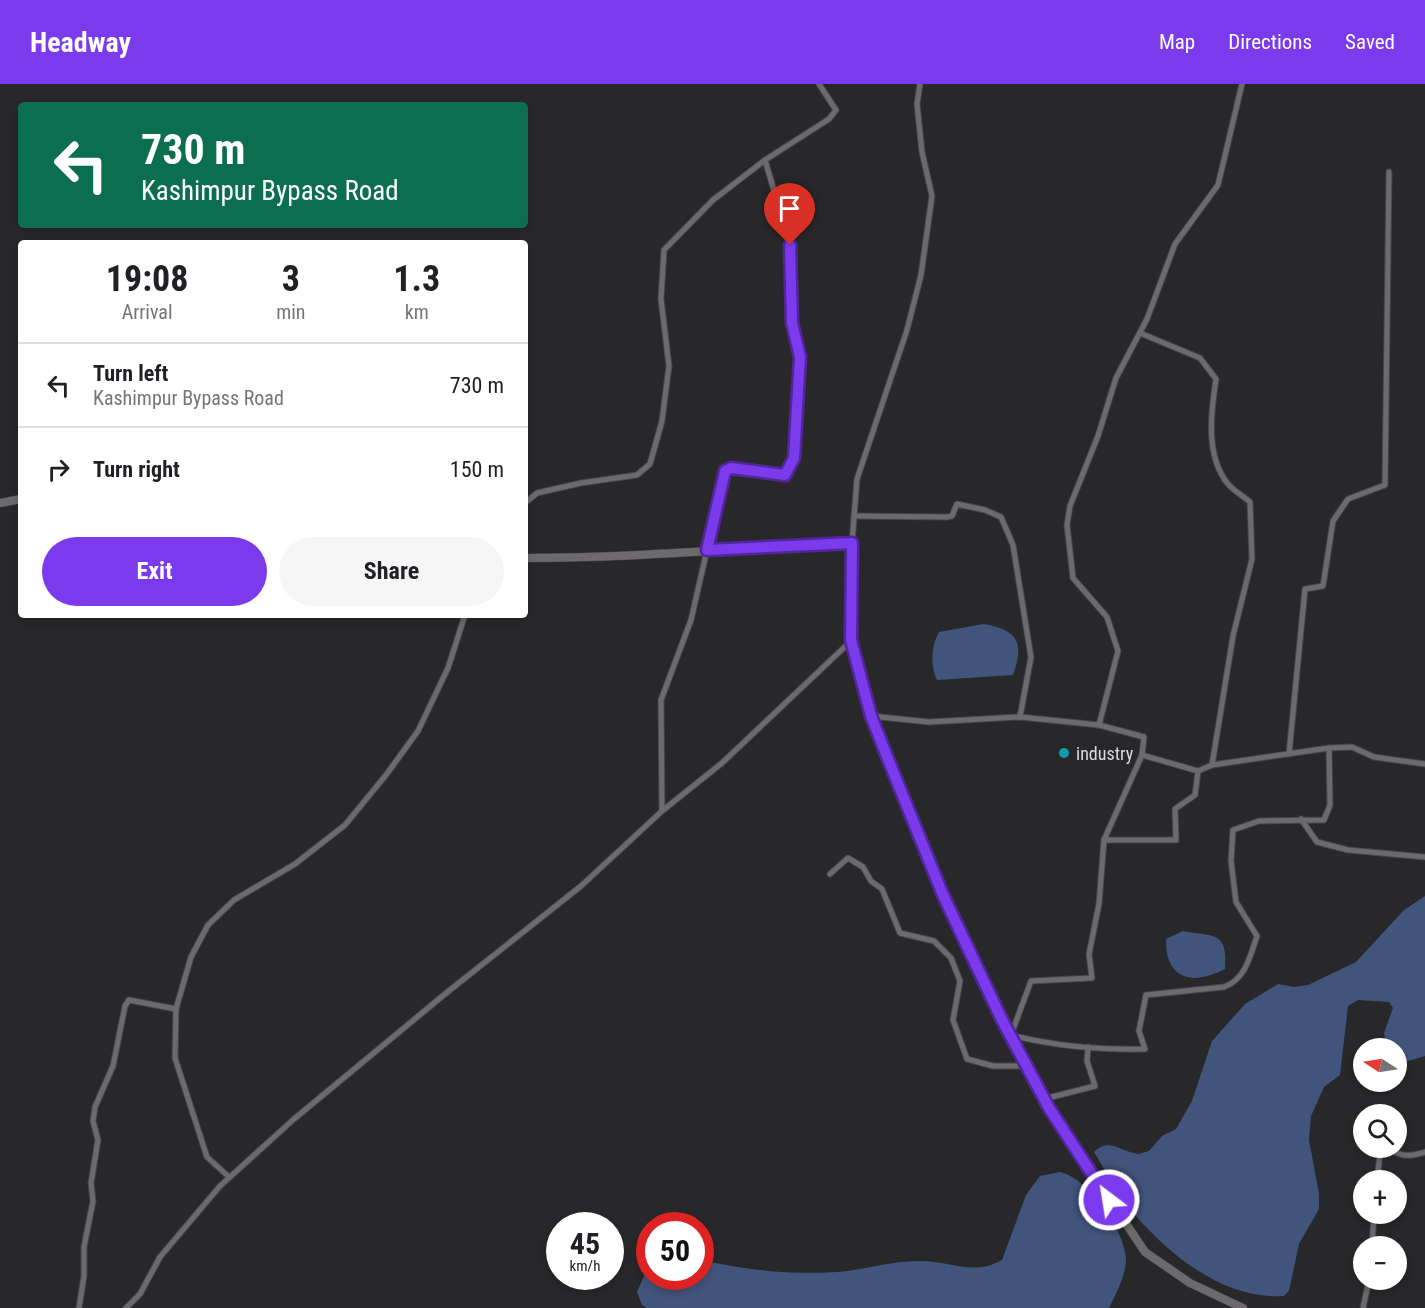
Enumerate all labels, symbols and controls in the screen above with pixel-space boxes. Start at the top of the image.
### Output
text: Headway [30,26,131,59]
text: Map [1159,30,1195,54]
text: Directions [1228,30,1312,54]
text: Saved [1345,30,1395,54]
text: 730 m [141,125,246,174]
icon: left [42,126,120,204]
text: Kashimpur Bypass Road [141,175,399,207]
pin [764,183,815,245]
icon: arrive [773,192,806,225]
text: 19:08 [106,258,188,300]
text: 3 [282,258,300,300]
text: 1.3 [393,258,440,300]
text: Arrival [122,300,173,324]
text: min [276,300,306,324]
text: km [405,300,429,324]
text: Turn left [93,361,168,386]
icon: left [42,369,75,402]
text: 730 m [450,373,504,398]
text: Kashimpur Bypass Road [93,386,284,410]
icon: right [42,453,75,486]
text: Turn right [93,457,180,482]
text: 150 m [450,457,504,482]
button: Exit [42,537,267,606]
button: Share [279,537,504,606]
place label: industry [1076,743,1134,764]
marker: industry [1057,746,1071,760]
north arrow [1353,1038,1407,1092]
map controls [1353,1038,1407,1290]
button: search [1353,1104,1407,1158]
position arrow [1077,1168,1141,1232]
button: + [1353,1170,1407,1224]
speed limit sign: 50 [636,1212,714,1290]
text: 45 [570,1226,600,1261]
button: − [1353,1236,1407,1290]
text: km/h [570,1257,600,1275]

